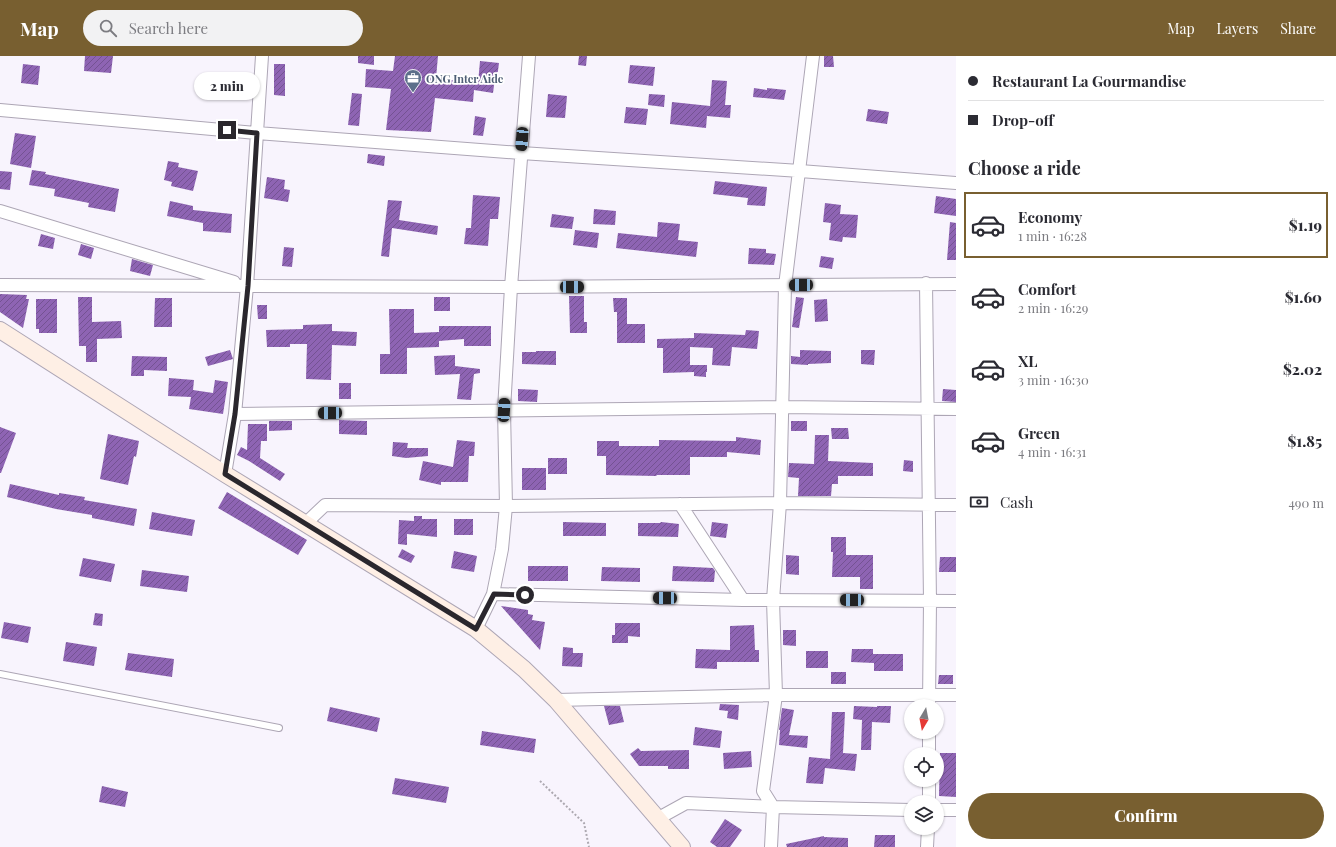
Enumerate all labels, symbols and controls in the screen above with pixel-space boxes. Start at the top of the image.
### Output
search box [83,10,363,46]
text: Map [20,15,59,41]
icon: search [97,17,119,39]
text: Search here [129,18,208,38]
text: Map [1167,19,1195,38]
text: Layers [1217,19,1258,38]
text: Share [1280,19,1316,38]
office icon: ONG Inter Aide [403,68,423,93]
place label: ONG Inter Aide [426,71,504,86]
text: Restaurant La Gourmandise [992,71,1186,91]
callout: 2 min [194,72,260,100]
text: 2 min [210,77,244,94]
text: Drop-off [992,110,1054,130]
route end [218,121,236,139]
car [515,127,529,151]
text: Choose a ride [968,156,1081,180]
icon: car [970,207,1006,243]
text: Economy [1018,207,1082,227]
text: $1.19 [1289,215,1322,235]
text: 1 min · 16:28 [1018,227,1087,244]
car [789,279,813,291]
icon: car [970,279,1006,315]
text: Comfort [1018,279,1076,299]
car [560,281,584,293]
text: $1.60 [1285,287,1322,307]
text: 2 min · 16:29 [1018,299,1088,316]
icon: car [970,351,1006,387]
text: XL [1018,351,1038,371]
text: $2.02 [1283,359,1322,379]
text: 3 min · 16:30 [1018,371,1089,388]
car [497,398,511,422]
car [318,407,342,419]
icon: car [970,423,1006,459]
text: Green [1018,423,1060,443]
text: $1.85 [1287,431,1322,451]
text: 4 min · 16:31 [1018,443,1086,460]
icon: cash [968,491,990,513]
text: Cash [1000,492,1033,512]
text: 490 m [1288,494,1324,511]
route start [516,586,534,604]
car [653,592,677,604]
car [840,594,864,606]
north arrow [904,699,944,739]
map controls [904,699,944,835]
button: locate [904,747,944,787]
button: Confirm [968,793,1324,839]
button: layers [904,795,944,835]

